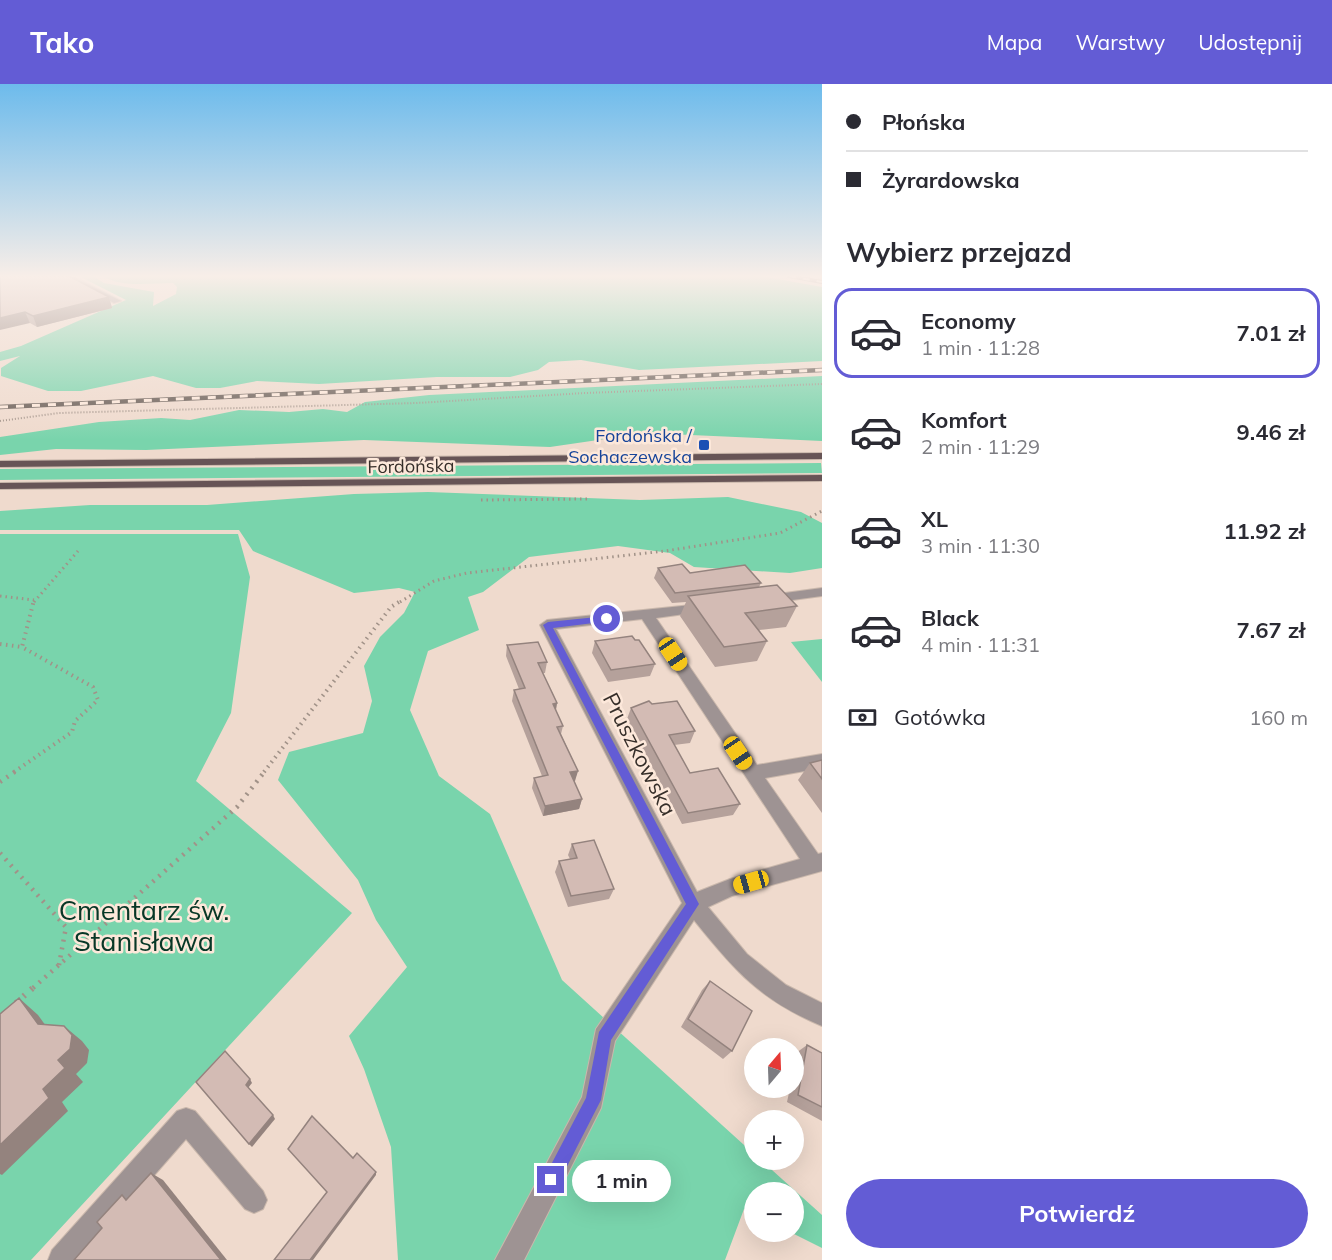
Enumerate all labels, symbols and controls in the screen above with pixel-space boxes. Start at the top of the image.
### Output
text: Tako [30,25,94,60]
text: Mapa [987,29,1042,55]
text: Warstwy [1075,29,1165,55]
text: Udostępnij [1198,29,1302,55]
text: Płońska [882,108,965,136]
text: Żyrardowska [882,166,1020,194]
text: Wybierz przejazd [846,235,1072,269]
icon: car [849,306,903,360]
text: Economy [921,307,1016,335]
text: 7.01 zł [1237,319,1305,347]
text: 1 min · 11:28 [921,335,1040,360]
icon: car [849,405,903,459]
text: Komfort [921,406,1007,434]
text: 9.46 zł [1237,418,1305,446]
place label: Fordońska / Sochaczewska [568,424,693,468]
text: 2 min · 11:29 [921,434,1040,459]
marker: Fordońska / Sochaczewska [697,438,711,452]
street label: Fordońska [367,454,455,478]
icon: car [849,504,903,558]
text: XL [921,505,948,533]
text: 11.92 zł [1223,517,1305,545]
text: 3 min · 11:30 [921,533,1040,558]
icon: car [849,603,903,657]
text: Black [921,604,979,632]
route start [593,605,620,632]
text: 7.67 zł [1237,616,1305,644]
text: 4 min · 11:31 [921,632,1040,657]
car [655,634,691,674]
street label: Pruszkowska [597,688,683,820]
icon: cash [846,701,879,734]
text: Gotówka [894,703,986,731]
text: 160 m [1249,705,1308,730]
car [720,733,756,773]
car [731,868,771,896]
park label: Cmentarz św. Stanisława [59,893,229,958]
north arrow [744,1038,804,1098]
map controls [744,1038,804,1242]
button: + [744,1110,804,1170]
callout: 1 min [572,1159,671,1201]
route end [537,1166,564,1193]
text: 1 min [595,1168,648,1193]
button: Potwierdź [846,1179,1308,1248]
button: − [744,1182,804,1242]

